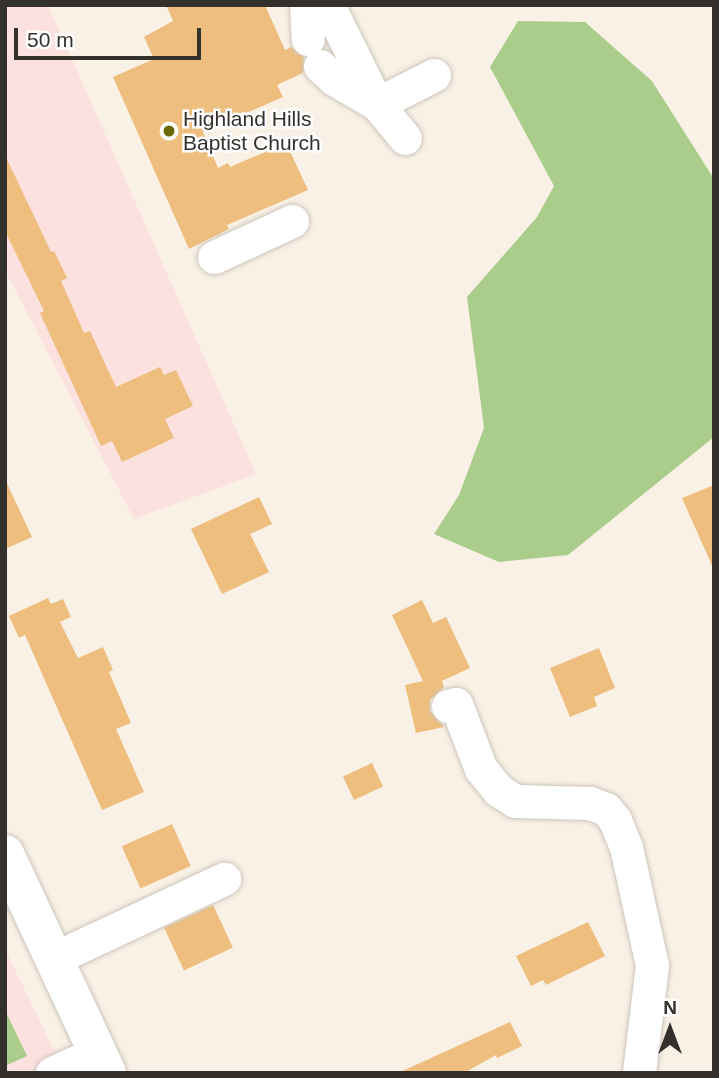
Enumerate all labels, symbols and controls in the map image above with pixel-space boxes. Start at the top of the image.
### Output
scale bar [18,14,205,58]
text: 50 m [27,28,74,51]
place label: Highland Hills Baptist Church [183,106,321,156]
marker: Highland Hills Baptist Church [161,123,177,139]
north arrow [635,994,705,1064]
text: N [663,997,677,1018]

